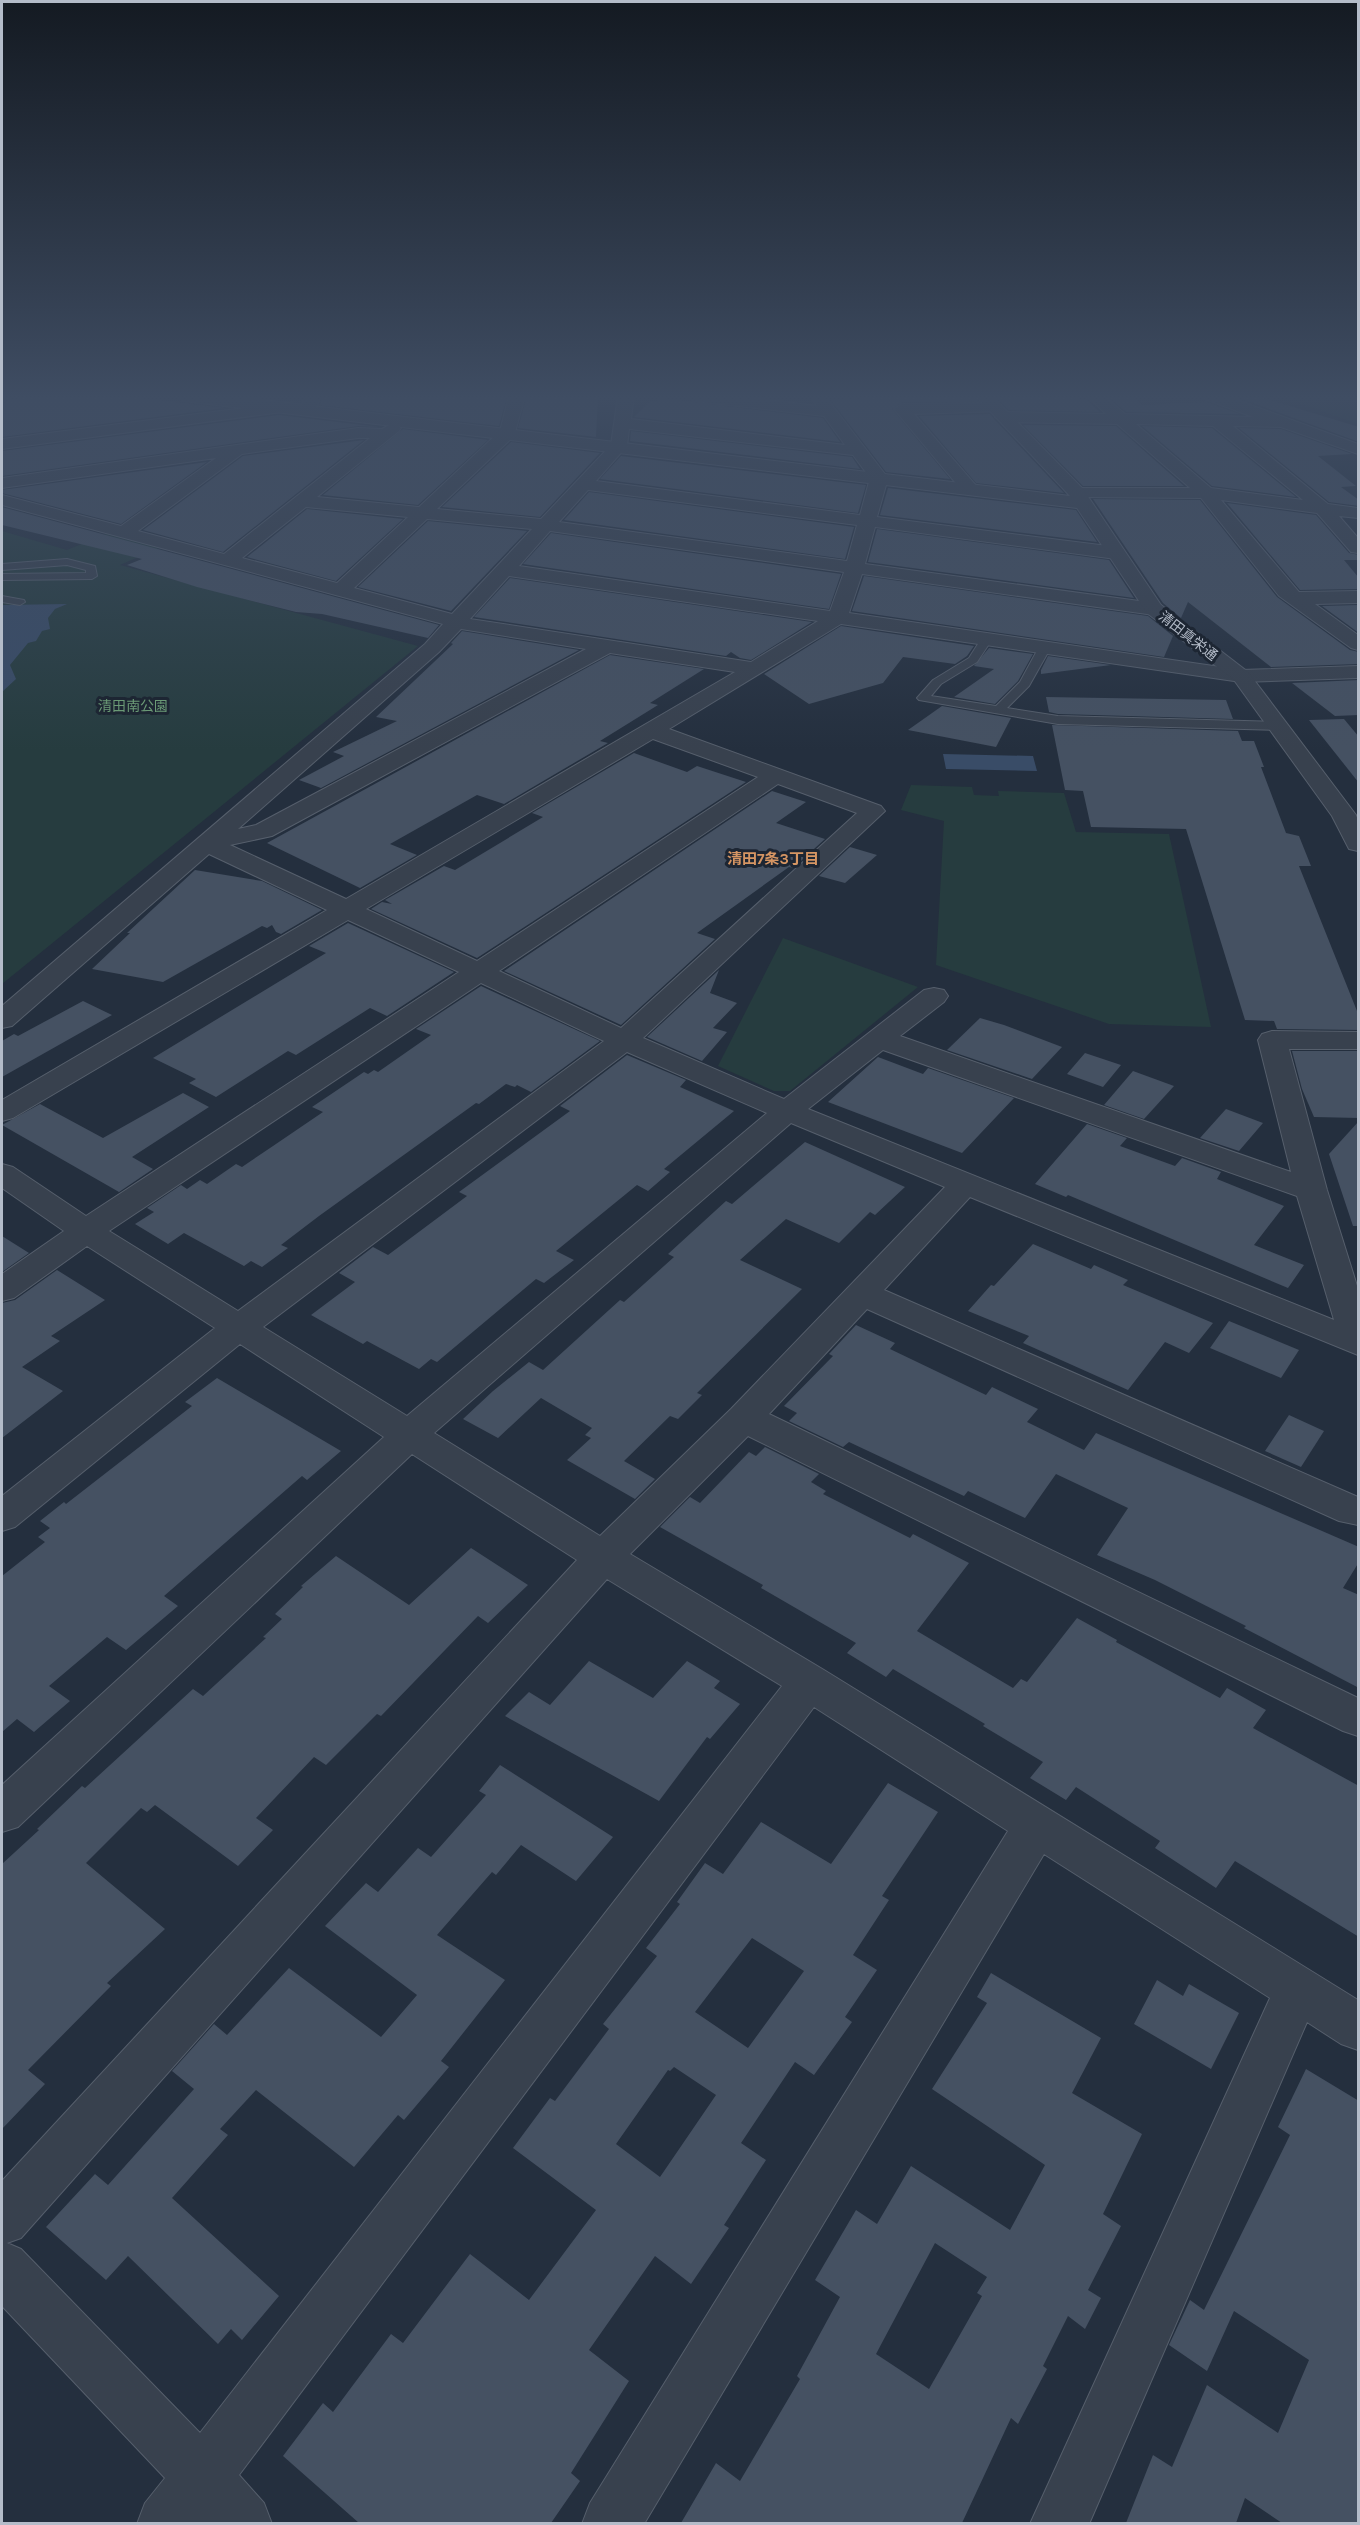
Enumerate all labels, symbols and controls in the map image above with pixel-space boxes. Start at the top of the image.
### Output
street label: 清田真栄通 [1155,608,1221,664]
park label: 清田南公園 [98,698,168,715]
district label: 清田7条3丁目 [727,850,819,868]

